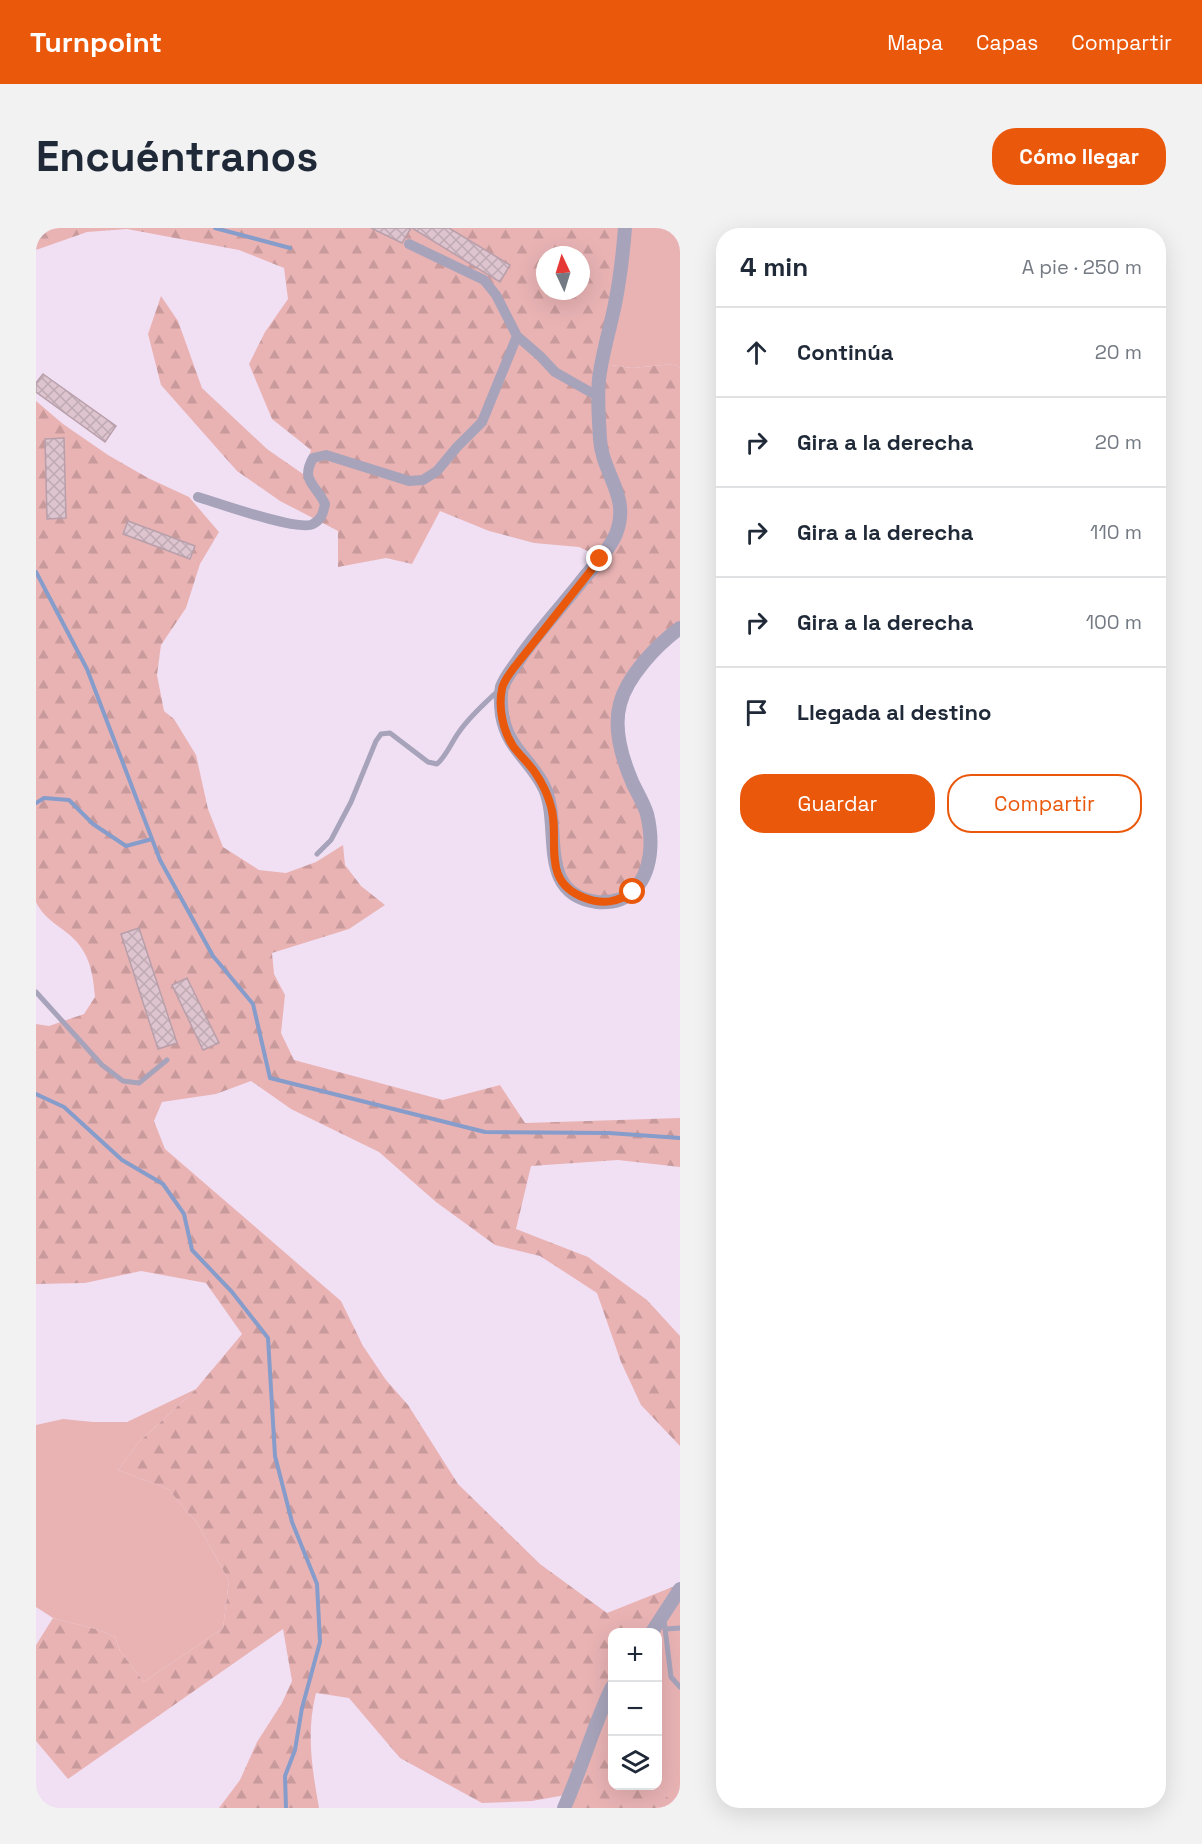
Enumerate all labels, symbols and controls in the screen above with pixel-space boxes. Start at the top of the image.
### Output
text: Turnpoint [30,24,162,60]
text: Mapa [887,29,943,56]
text: Capas [976,29,1038,56]
text: Compartir [1071,29,1172,56]
button: Cómo llegar [992,128,1166,185]
text: Encuéntranos [36,130,318,183]
north arrow [536,246,590,300]
text: 4 min [740,250,808,284]
text: A pie · 250 m [1022,254,1142,280]
icon: ahead [740,336,773,369]
text: Continúa [797,338,893,366]
text: 20 m [1095,339,1142,365]
icon: right [740,426,773,459]
text: Gira a la derecha [797,428,974,456]
text: 20 m [1095,429,1142,455]
icon: right [740,516,773,549]
text: Gira a la derecha [797,518,974,546]
text: 110 m [1090,519,1142,545]
route end [586,545,612,571]
icon: right [740,606,773,639]
text: Gira a la derecha [797,608,974,636]
text: 100 m [1086,609,1142,635]
icon: arrive [740,696,773,729]
text: Llegada al destino [797,698,991,726]
button: Guardar [740,774,935,833]
button: Compartir [947,774,1142,833]
route start [619,878,645,904]
map controls [608,1628,662,1790]
button: + [608,1628,662,1682]
button: − [608,1682,662,1736]
button: layers [608,1736,662,1790]

